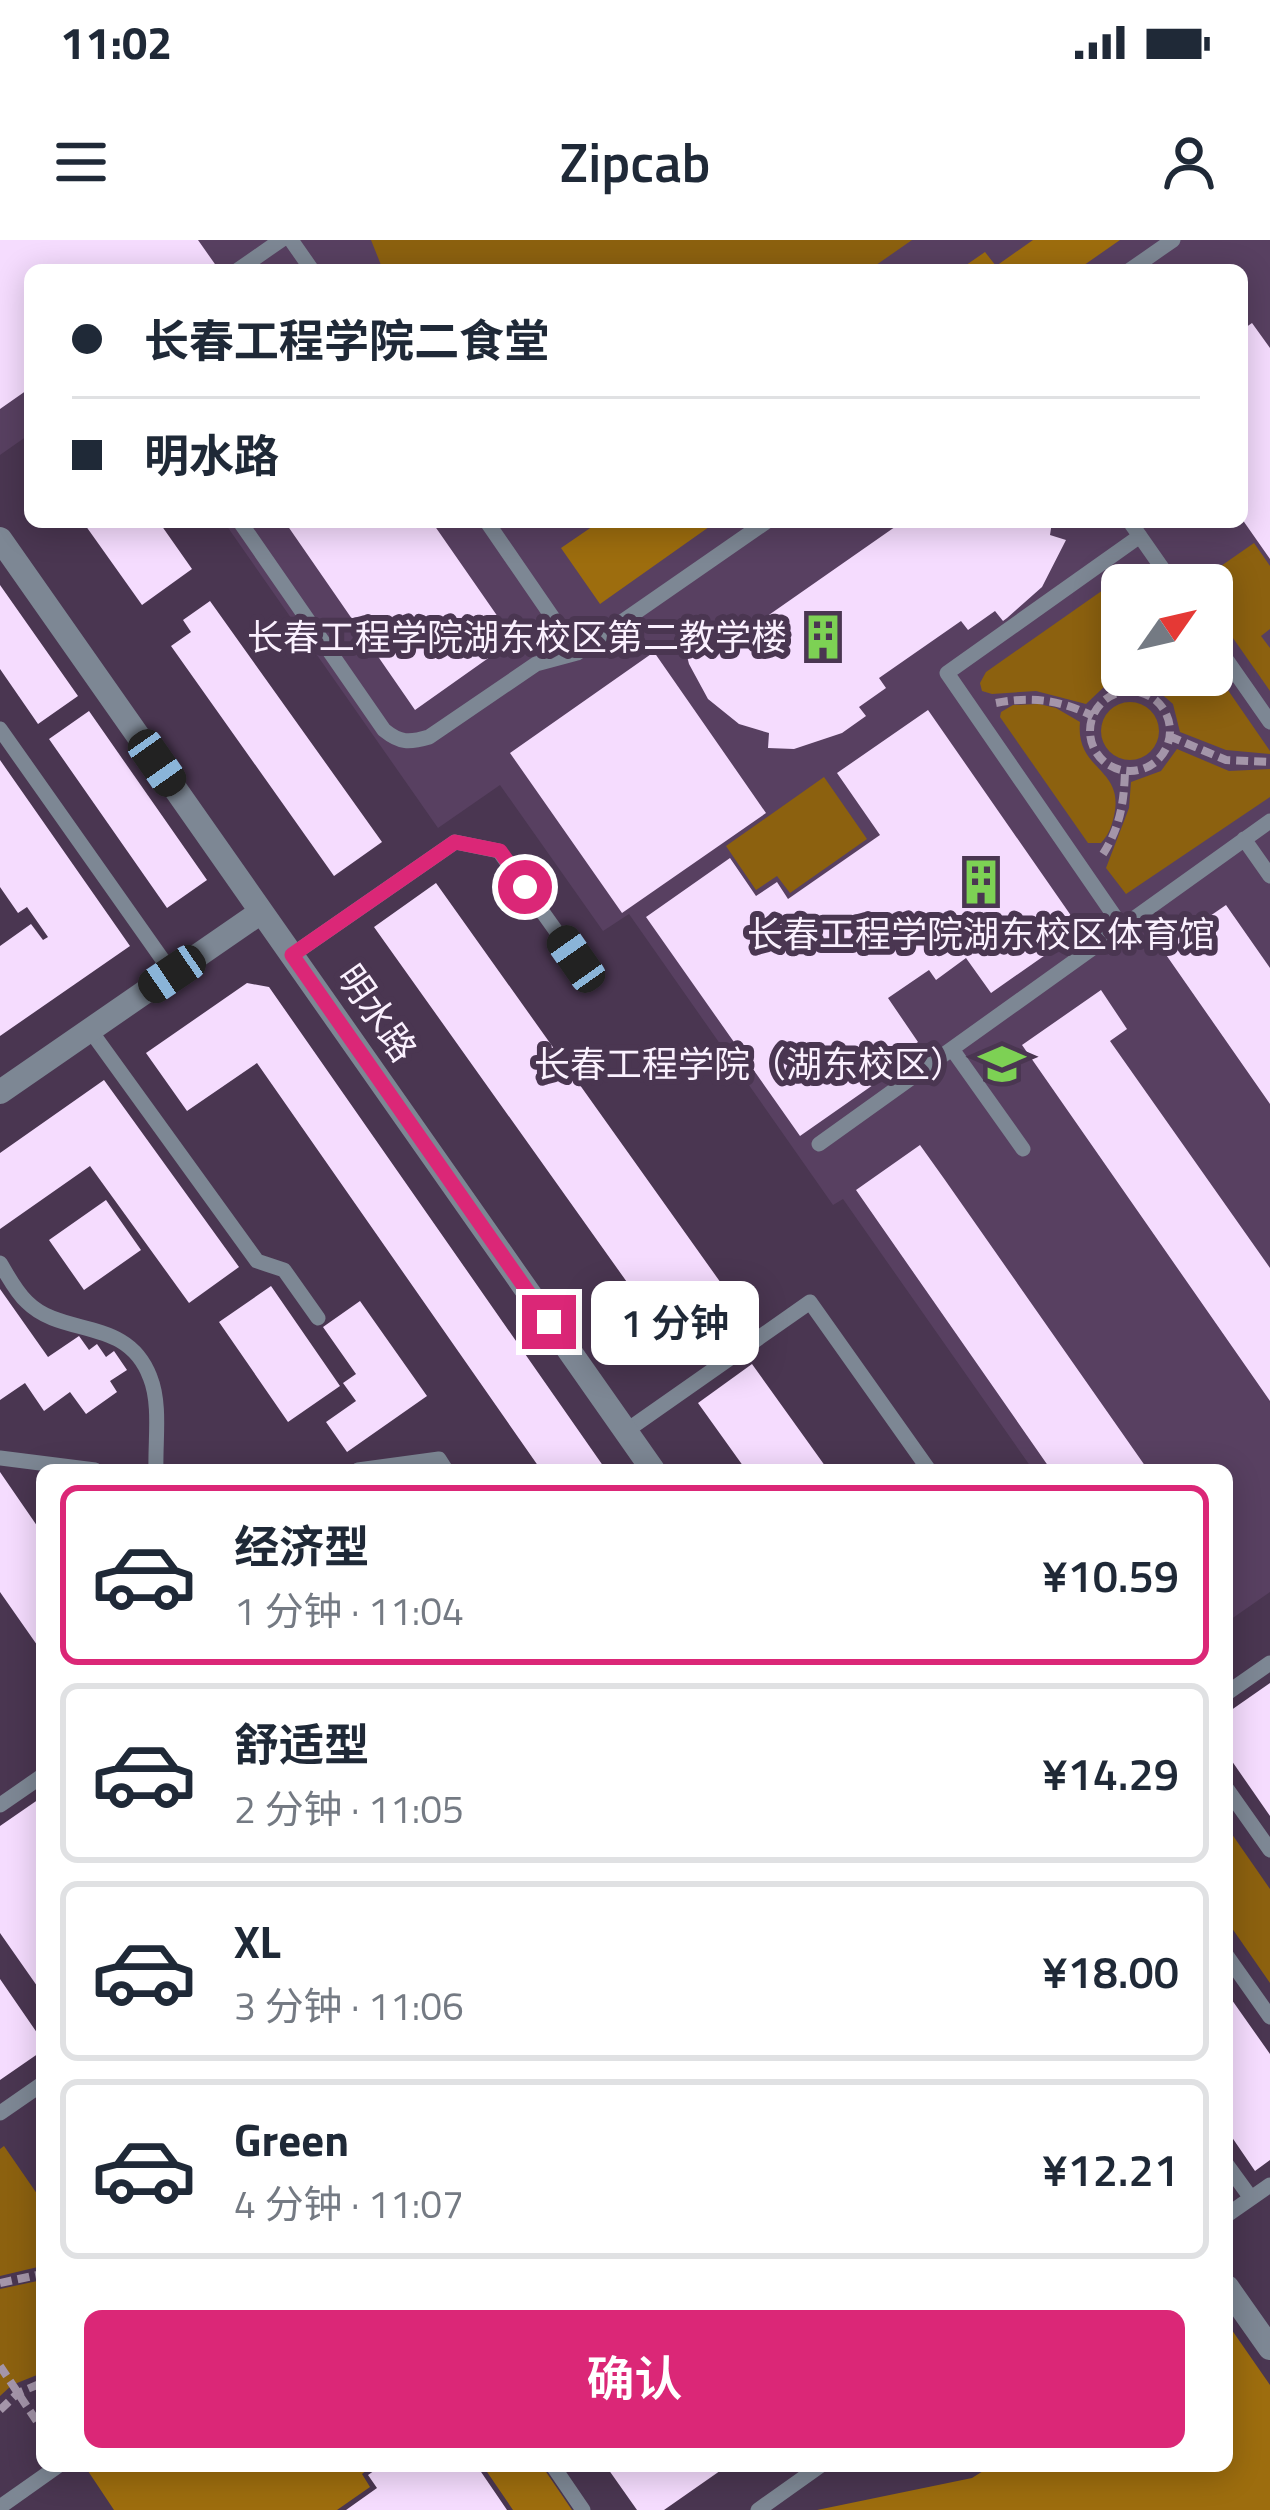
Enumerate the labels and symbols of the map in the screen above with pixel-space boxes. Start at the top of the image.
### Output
north arrow [1101,564,1233,696]
place label: 长春工程学院湖东校区第二教学楼 [247,609,787,664]
building icon: 长春工程学院湖东校区第二教学楼 [798,612,848,662]
car [122,723,192,803]
building icon: 长春工程学院湖东校区体育馆 [956,857,1006,907]
route start [498,860,552,914]
place label: 长春工程学院湖东校区体育馆 [747,906,1215,961]
car [541,919,611,999]
car [132,939,212,1009]
street label: 明水路 [324,953,431,1073]
place label: 长春工程学院（湖东校区） [534,1036,966,1091]
school or university icon: 长春工程学院（湖东校区） [977,1039,1027,1089]
callout: 1 分钟 [591,1280,759,1364]
route end [522,1295,576,1349]

